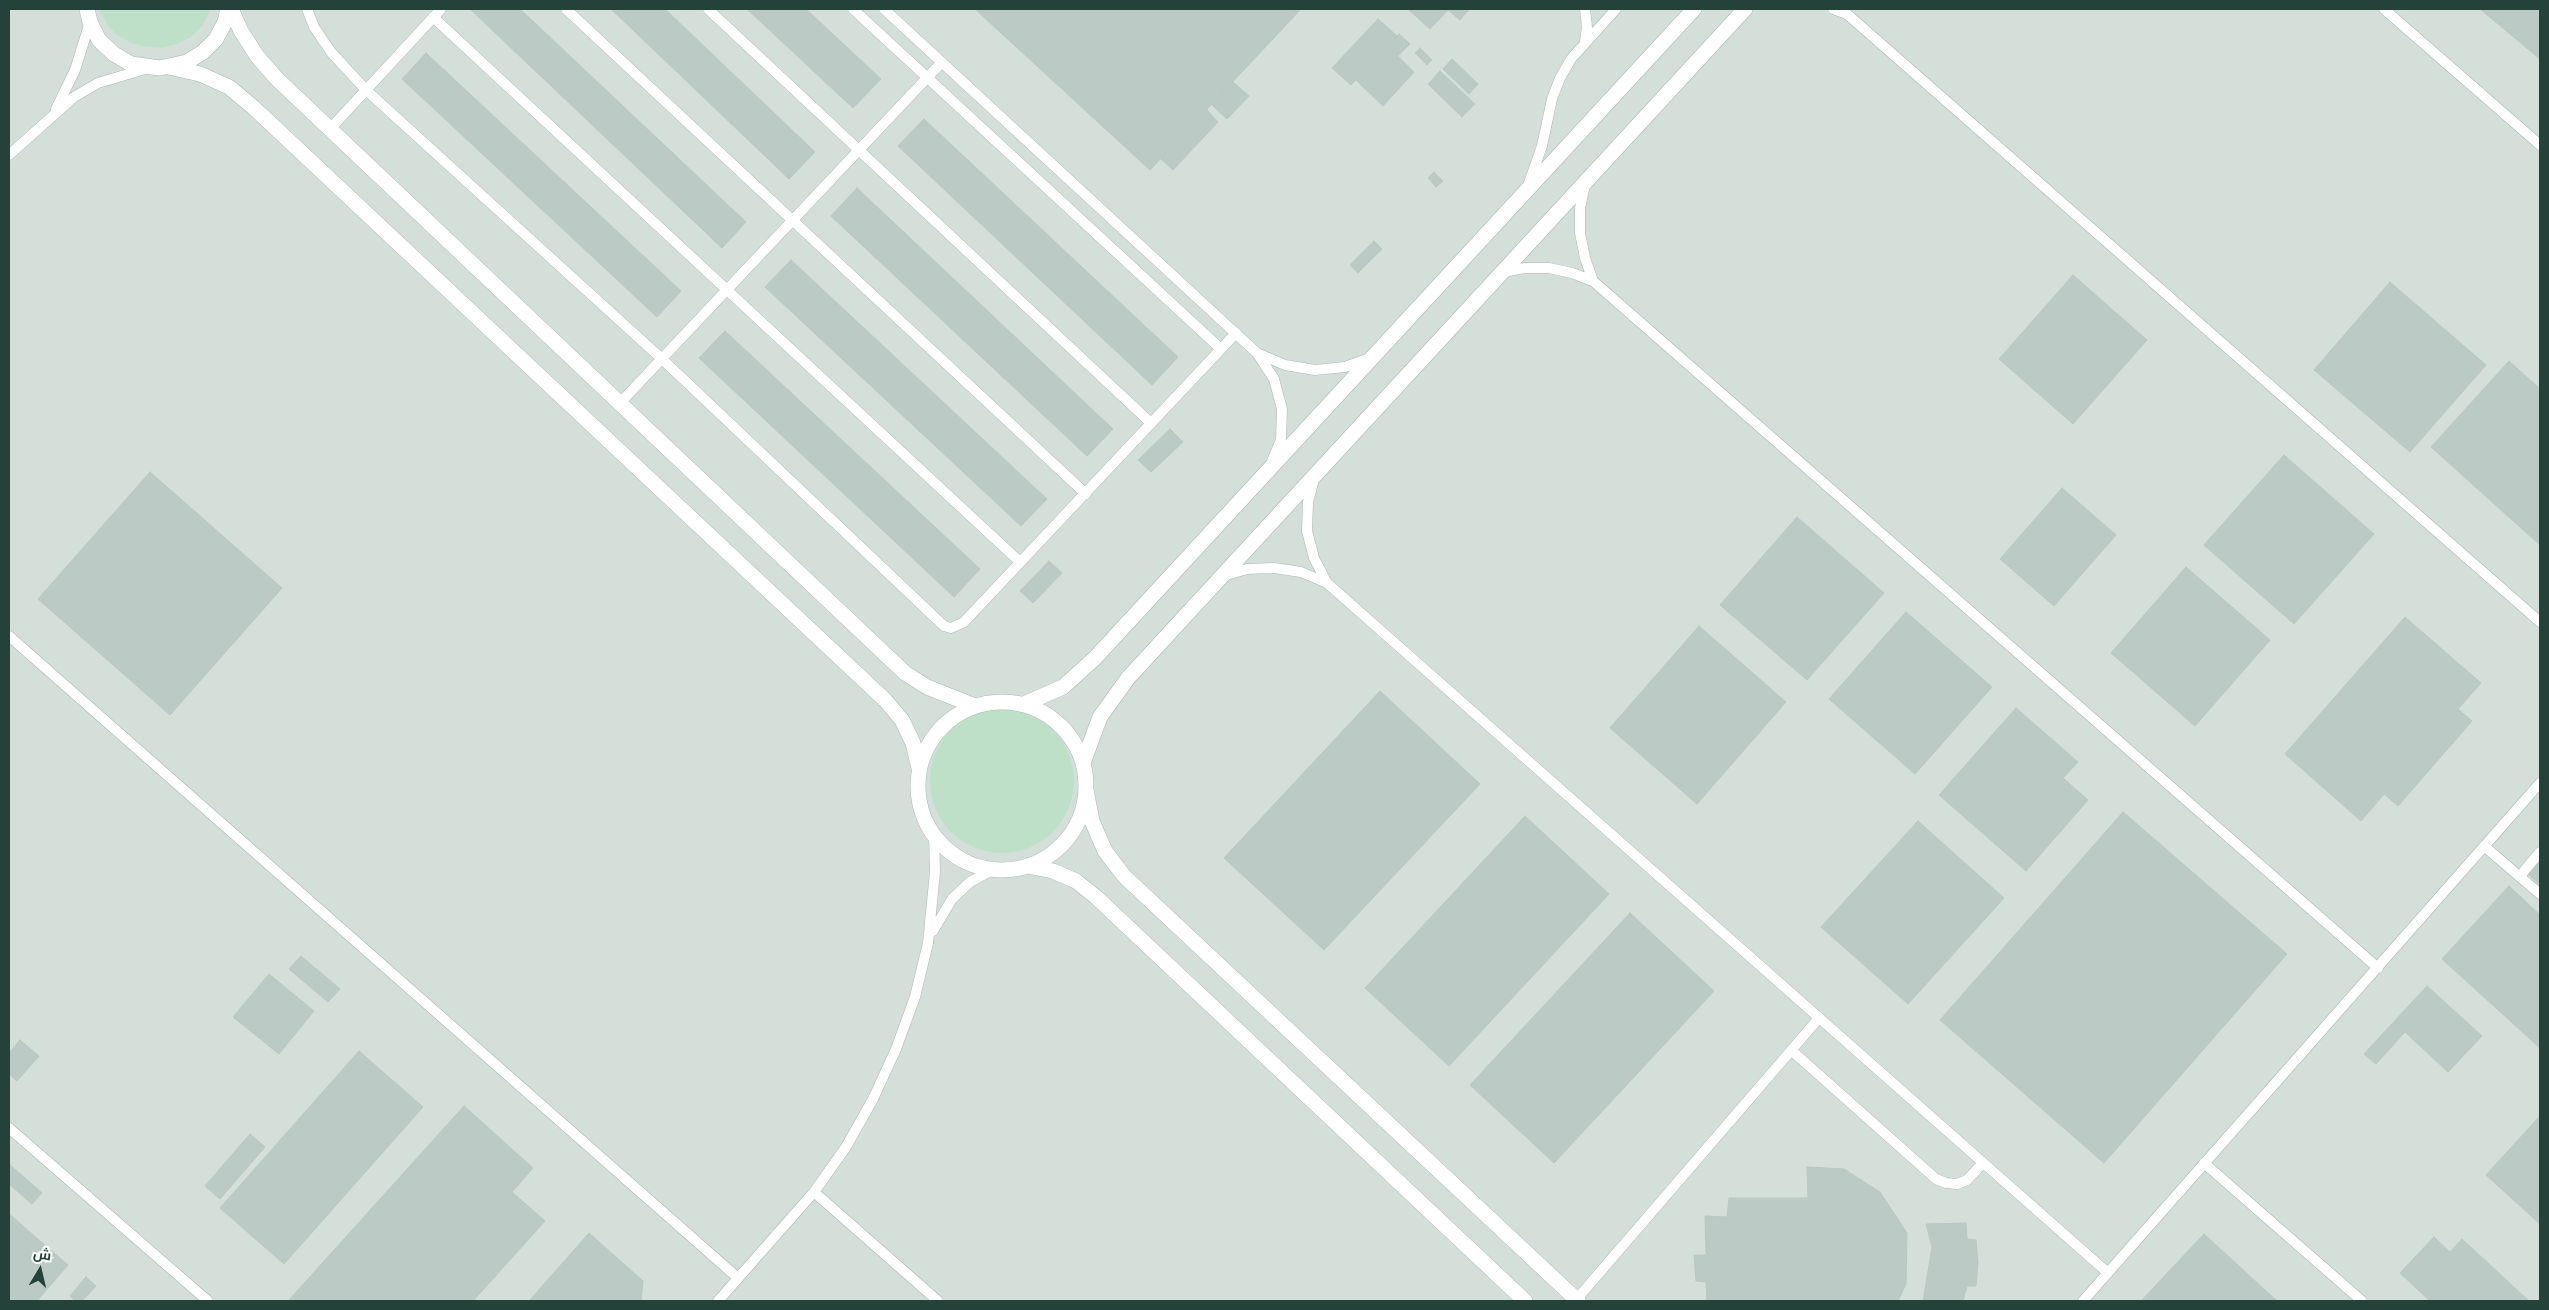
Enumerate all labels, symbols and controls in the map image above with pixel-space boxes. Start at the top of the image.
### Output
north arrow [15,1245,65,1295]
text: ش [32,1245,53,1264]

